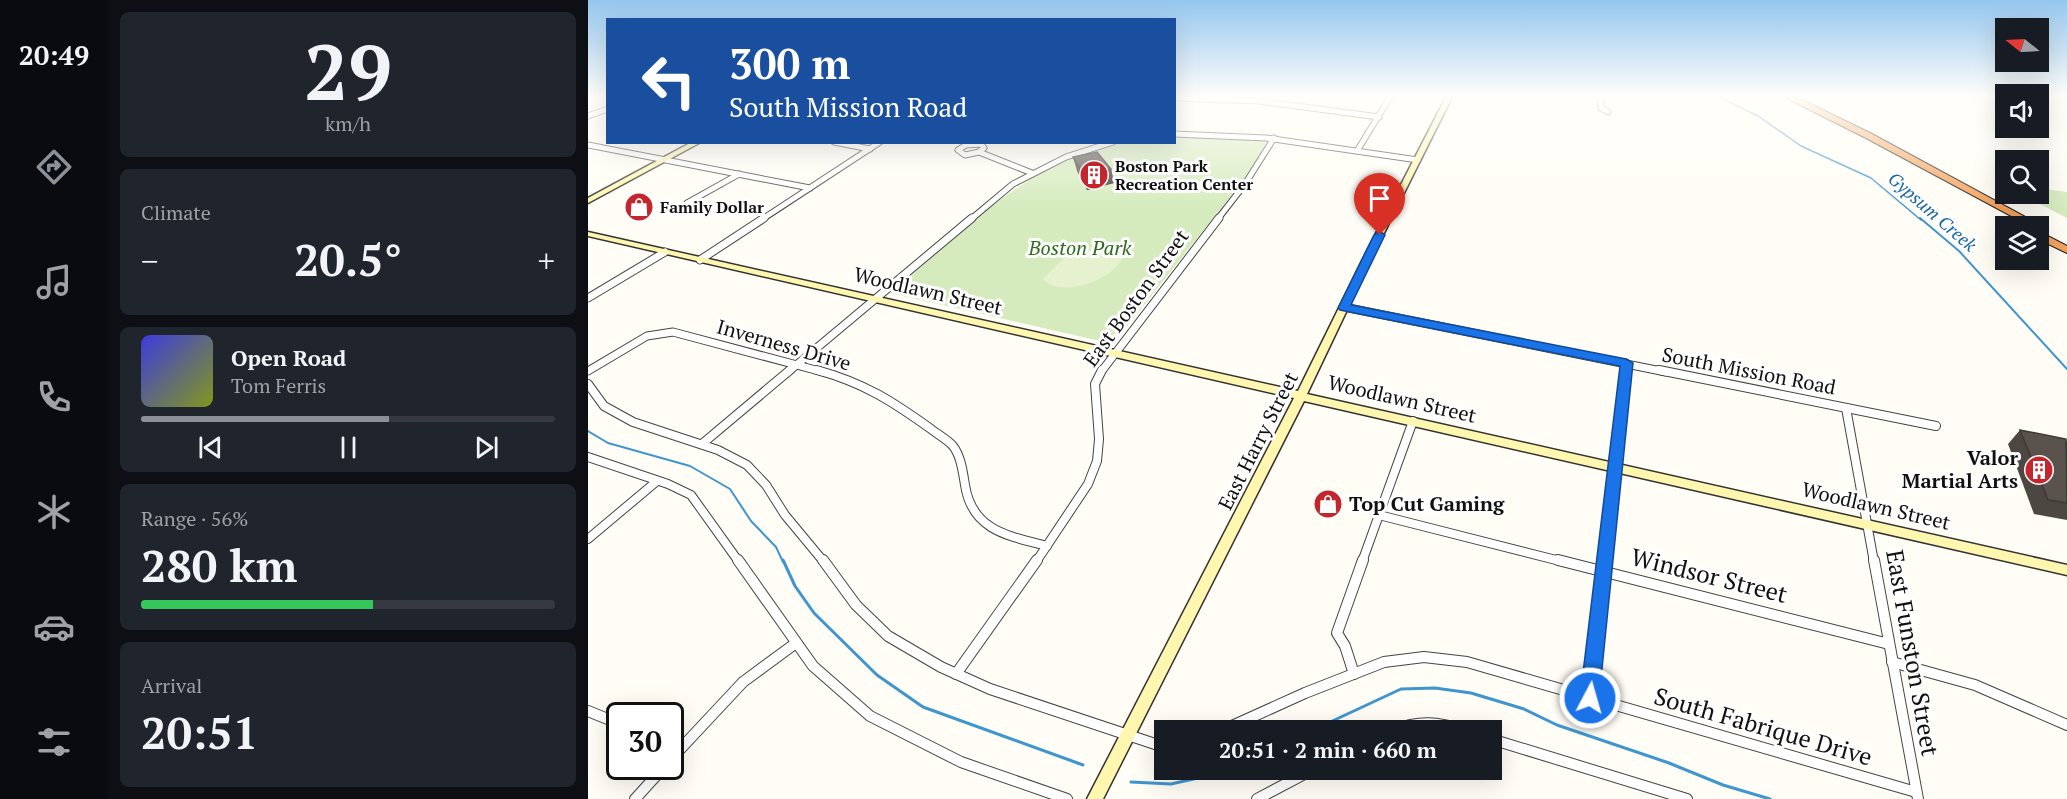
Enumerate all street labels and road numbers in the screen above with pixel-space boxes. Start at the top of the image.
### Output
street label: East Boston Street [1077,223,1195,372]
street label: Woodlawn Street [851,260,1005,321]
street label: Inverness Drive [714,312,854,377]
street label: South Mission Road [1660,340,1838,401]
street label: East Harry Street [1211,367,1304,514]
street label: Woodlawn Street [1325,368,1479,429]
street label: Woodlawn Street [1799,475,1953,536]
street label: Windsor Street [1628,540,1791,610]
street label: East Funston Street [1879,547,1947,759]
street label: South Fabrique Drive [1650,680,1876,772]

